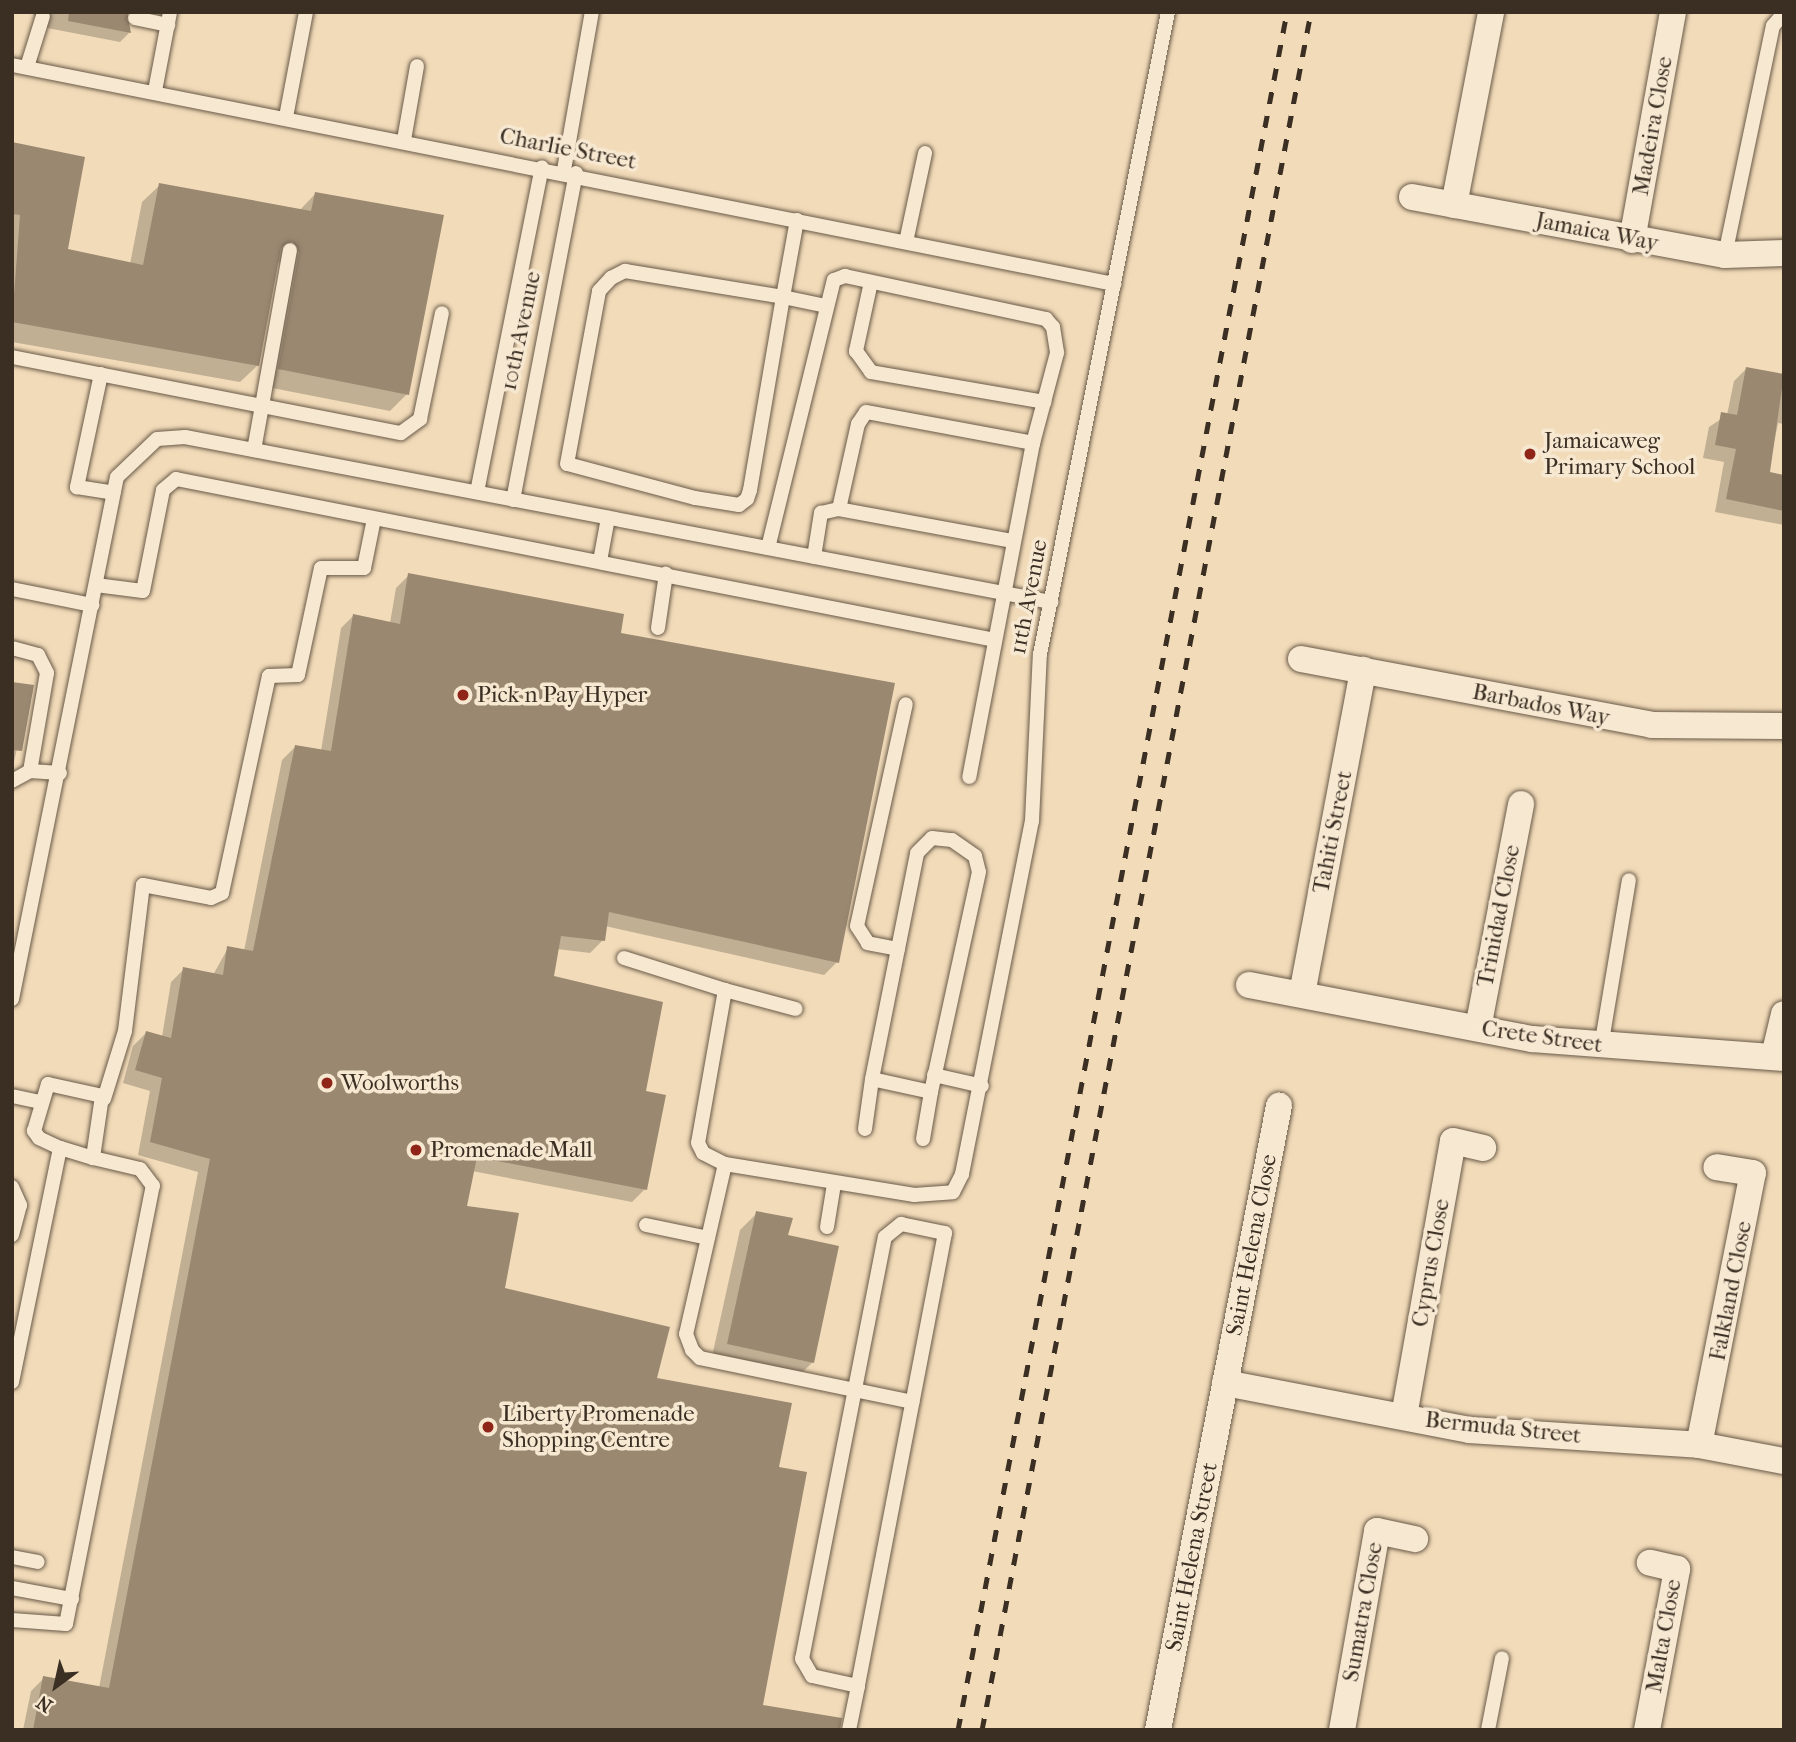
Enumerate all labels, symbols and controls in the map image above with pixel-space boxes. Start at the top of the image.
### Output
street label: Madeira Close [1627,54,1679,198]
street label: Charlie Street [497,122,639,176]
street label: Jamaica Way [1533,207,1661,257]
street label: 10th Avenue [495,269,547,393]
place label: Jamaicaweg Primary School [1544,427,1695,481]
marker: Jamaicaweg Primary School [1522,446,1538,462]
street label: 11th Avenue [1004,537,1054,657]
street label: Barbados Way [1470,678,1612,732]
place label: Pick n Pay Hyper [477,681,647,709]
marker: Pick n Pay Hyper [455,687,471,703]
street label: Tahiti Street [1308,768,1358,896]
street label: Trinidad Close [1472,843,1526,989]
street label: Crete Street [1480,1015,1604,1059]
place label: Woolworths [341,1069,459,1097]
marker: Woolworths [319,1075,335,1091]
place label: Promenade Mall [430,1136,593,1164]
marker: Promenade Mall [408,1142,424,1158]
street label: Saint Helena Close [1221,1152,1283,1338]
street label: Cyprus Close [1406,1197,1456,1329]
street label: Falkland Close [1704,1219,1758,1363]
place label: Liberty Promenade Shopping Centre [502,1400,695,1454]
street label: Bermuda Street [1424,1406,1582,1450]
marker: Liberty Promenade Shopping Centre [480,1419,496,1435]
street label: Saint Helena Street [1160,1460,1224,1654]
street label: Sumatra Close [1337,1540,1389,1684]
street label: Malta Close [1640,1577,1688,1695]
north arrow [21,1651,91,1721]
text: N [33,1690,57,1717]

